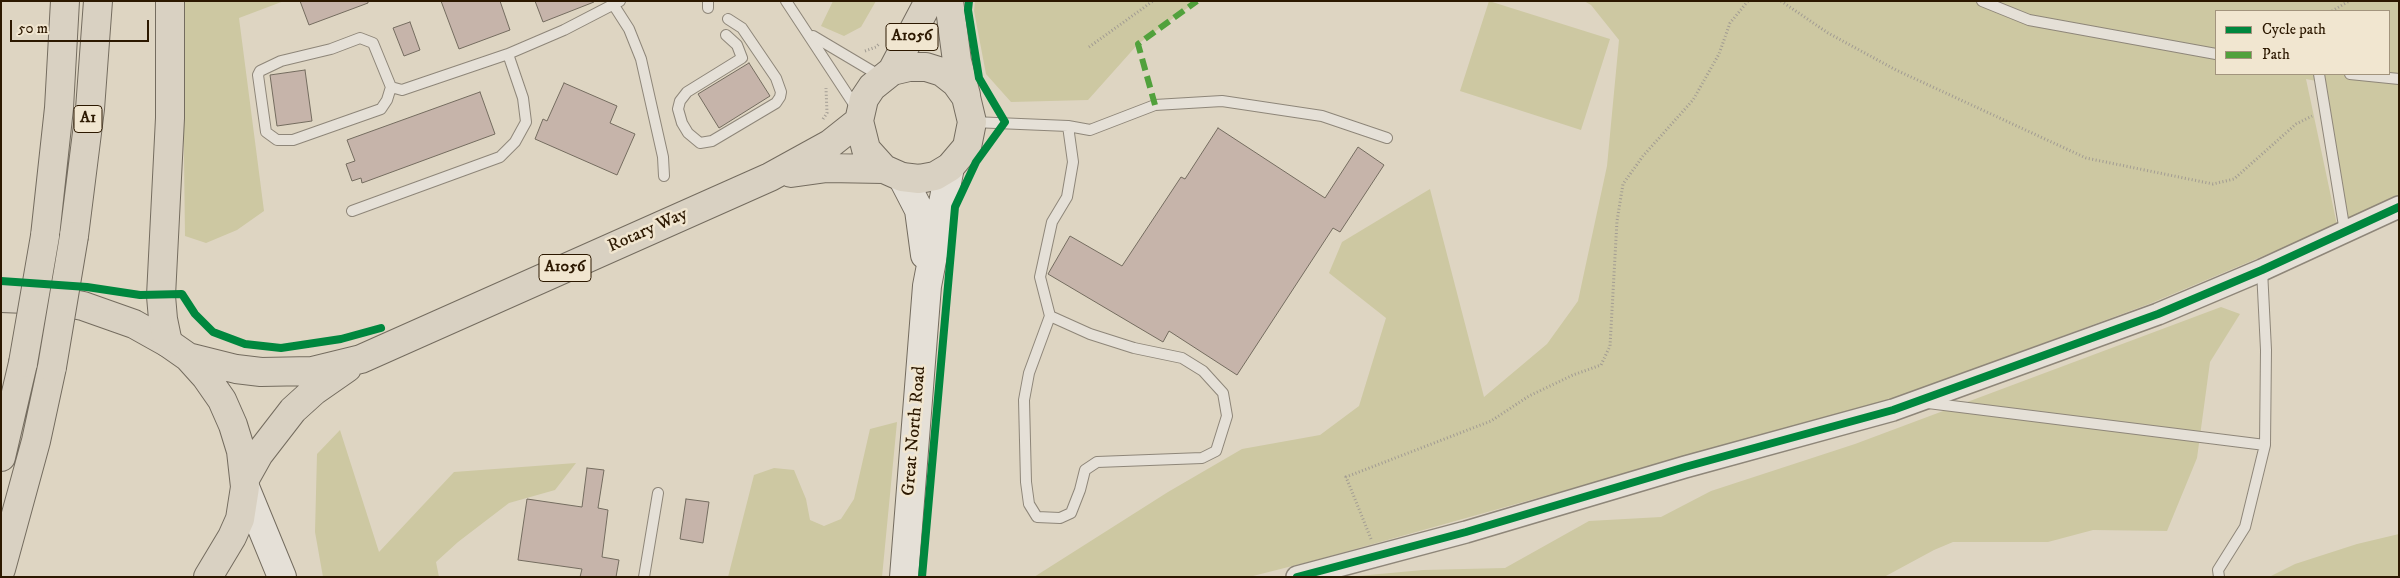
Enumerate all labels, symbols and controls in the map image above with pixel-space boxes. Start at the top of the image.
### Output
scale bar [12,10,151,42]
legend [2215,10,2390,75]
text: 50 m [18,19,48,38]
text: Cycle path [2262,20,2326,39]
road number: A1056 [886,24,938,51]
text: Path [2262,45,2290,64]
road number: A1 [74,106,102,132]
street label: Rotary Way [605,204,691,258]
road number: A1056 [539,254,591,282]
street label: Great North Road [899,365,931,497]

